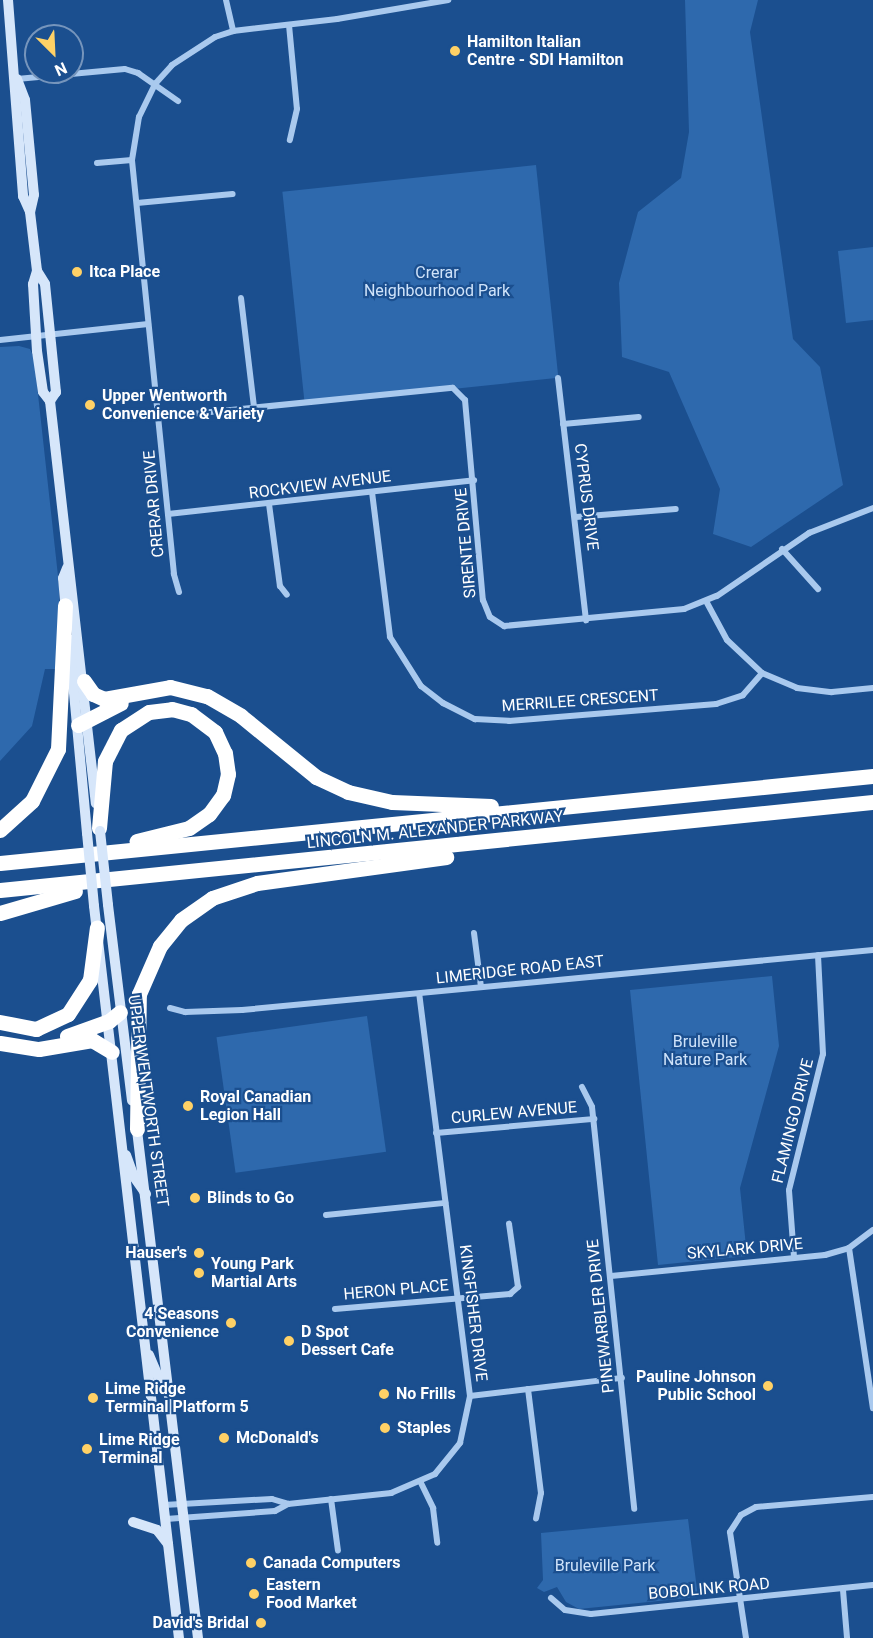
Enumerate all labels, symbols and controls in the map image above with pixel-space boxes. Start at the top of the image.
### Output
north arrow [24,24,84,84]
place label: Hamilton Italian Centre - SDI Hamilton [467,32,623,70]
marker: Hamilton Italian Centre - SDI Hamilton [448,44,462,58]
text: N [52,58,70,80]
place label: Itca Place [89,262,160,282]
park label: Crerar Neighbourhood Park [364,263,510,301]
marker: Itca Place [70,265,84,279]
place label: Upper Wentworth Convenience & Variety [102,386,264,424]
marker: Upper Wentworth Convenience & Variety [83,398,97,412]
street label: CYPRUS DRIVE [570,442,602,552]
street label: CRERAR DRIVE [140,450,168,558]
street label: ROCKVIEW AVENUE [248,467,392,503]
street label: SIRENTE DRIVE [452,487,480,599]
street label: MERRILEE CRESCENT [501,686,659,716]
street label: LINCOLN M. ALEXANDER PARKWAY [306,807,564,853]
street label: LIMERIDGE ROAD EAST [435,952,605,988]
street label: UPPER WENTWORTH STREET [124,994,172,1208]
park label: Bruleville Nature Park [663,1032,747,1070]
street label: FLAMINGO DRIVE [768,1057,818,1185]
place label: Royal Canadian Legion Hall [200,1087,311,1125]
street label: CURLEW AVENUE [450,1098,578,1128]
marker: Royal Canadian Legion Hall [181,1099,195,1113]
place label: Blinds to Go [207,1188,294,1208]
marker: Blinds to Go [188,1191,202,1205]
street label: SKYLARK DRIVE [686,1234,804,1264]
street label: PINEWARBLER DRIVE [583,1238,619,1394]
place label: Hauser's [125,1243,187,1263]
street label: KINGFISHER DRIVE [455,1243,491,1383]
marker: Hauser's [192,1246,206,1260]
place label: Young Park Martial Arts [211,1254,297,1292]
marker: Young Park Martial Arts [192,1266,206,1280]
street label: HERON PLACE [343,1276,449,1304]
place label: 4 Seasons Convenience [126,1304,219,1342]
marker: 4 Seasons Convenience [224,1316,238,1330]
place label: D Spot Dessert Cafe [301,1322,394,1360]
marker: D Spot Dessert Cafe [282,1334,296,1348]
place label: Pauline Johnson Public School [636,1367,756,1405]
place label: Lime Ridge Terminal Platform 5 [105,1379,249,1417]
marker: Pauline Johnson Public School [761,1379,775,1393]
place label: No Frills [396,1384,456,1404]
marker: No Frills [377,1387,391,1401]
marker: Lime Ridge Terminal Platform 5 [86,1391,100,1405]
place label: Staples [397,1418,451,1438]
marker: Staples [378,1421,392,1435]
place label: McDonald's [236,1428,319,1448]
place label: Lime Ridge Terminal [99,1430,180,1468]
marker: McDonald's [217,1431,231,1445]
marker: Lime Ridge Terminal [80,1442,94,1456]
place label: Canada Computers [263,1553,401,1573]
marker: Canada Computers [244,1556,258,1570]
park label: Bruleville Park [555,1556,655,1576]
street label: BOBOLINK ROAD [647,1574,771,1604]
place label: Eastern Food Market [266,1575,357,1613]
marker: Eastern Food Market [247,1587,261,1601]
place label: David's Bridal [153,1613,249,1633]
marker: David's Bridal [254,1616,268,1630]

